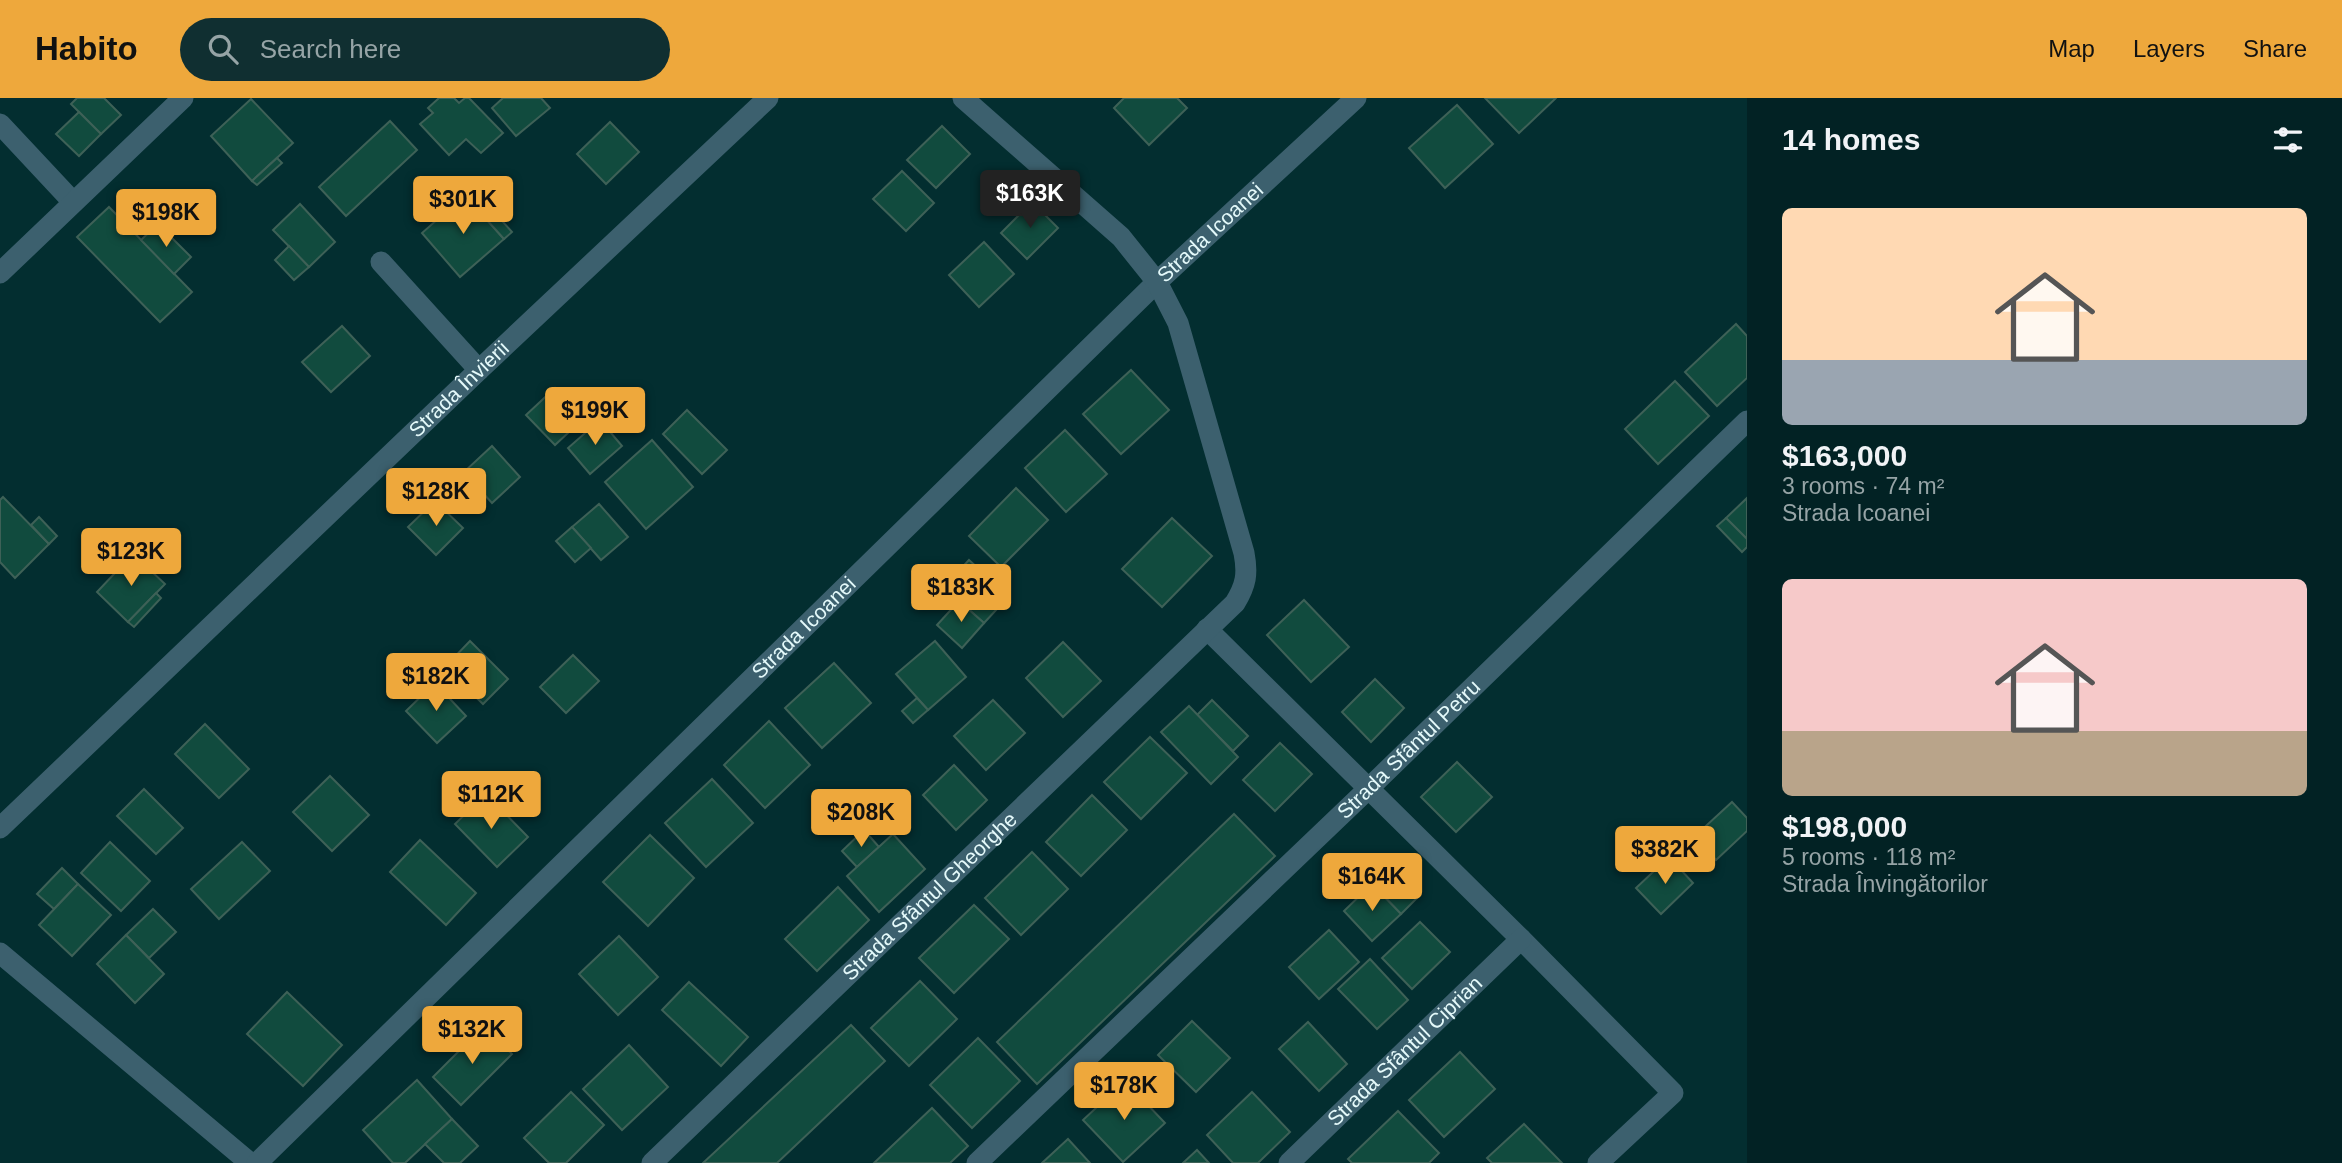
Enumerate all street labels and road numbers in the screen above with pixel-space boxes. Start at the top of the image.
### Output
street label: Strada Icoanei [1152,178,1268,287]
street label: Strada Învierii [404,336,513,442]
street label: Strada Icoanei [747,572,860,683]
street label: Strada Sfântul Petru [1332,675,1484,823]
street label: Strada Sfântul Gheorghe [838,807,1021,985]
street label: Strada Sfântul Ciprian [1323,971,1486,1130]

